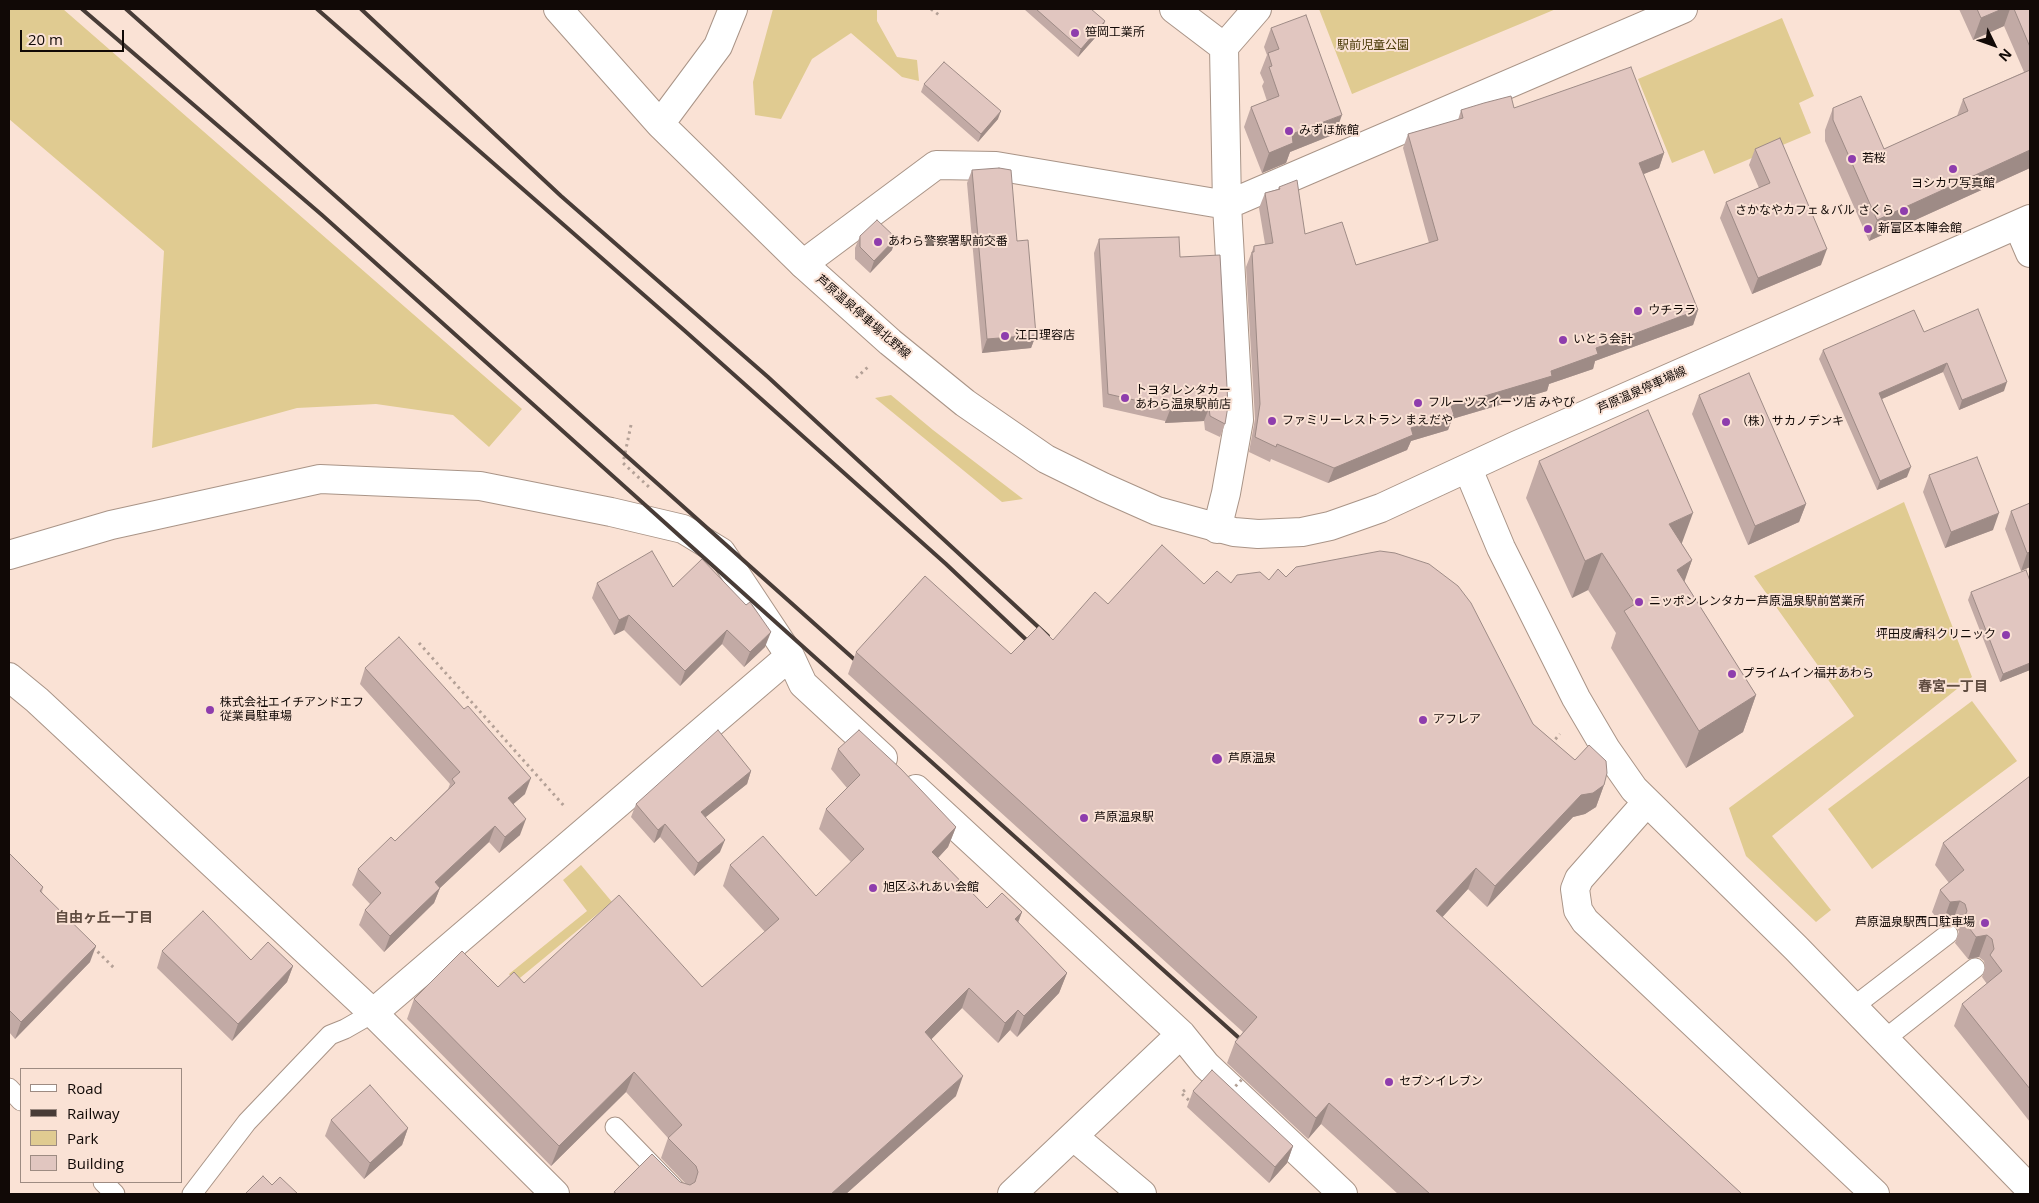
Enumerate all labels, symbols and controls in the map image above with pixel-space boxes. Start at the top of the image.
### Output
scale bar [22,20,126,52]
north arrow [1969,20,2019,70]
place label: 笹岡工業所 [1085,26,1145,40]
marker: 笹岡工業所 [1069,27,1081,39]
text: 20 m [28,29,63,49]
park label: 駅前児童公園 [1337,39,1409,53]
text: N [1995,45,2016,66]
place label: みずほ旅館 [1299,124,1359,138]
marker: みずほ旅館 [1283,125,1295,137]
place label: 若桜 [1862,152,1886,166]
marker: 若桜 [1846,153,1858,165]
marker: ヨシカワ写真館 [1947,163,1959,175]
place label: ヨシカワ写真館 [1911,177,1995,191]
place label: さかなやカフェ＆バル さくら [1735,204,1894,218]
marker: さかなやカフェ＆バル さくら [1898,205,1910,217]
place label: 新富区本陣会館 [1878,222,1962,236]
marker: 新富区本陣会館 [1862,223,1874,235]
place label: あわら警察署駅前交番 [888,235,1008,249]
marker: あわら警察署駅前交番 [872,236,884,248]
street label: 芦原温泉停車場北野線 [813,272,913,362]
place label: ウチララ [1648,304,1696,318]
marker: ウチララ [1632,305,1644,317]
place label: 江口理容店 [1015,329,1075,343]
marker: 江口理容店 [999,330,1011,342]
place label: いとう会計 [1573,333,1633,347]
marker: いとう会計 [1557,334,1569,346]
street label: 芦原温泉停車場線 [1595,364,1689,416]
place label: トヨタレンタカー あわら温泉駅前店 [1135,384,1231,412]
marker: トヨタレンタカー あわら温泉駅前店 [1119,392,1131,404]
place label: フルーツスイーツ店 みやび [1428,396,1575,410]
marker: フルーツスイーツ店 みやび [1412,397,1424,409]
place label: ファミリーレストラン まえだや [1282,414,1453,428]
marker: ファミリーレストラン まえだや [1266,415,1278,427]
place label: （株）サカノデンキ [1736,415,1844,429]
marker: （株）サカノデンキ [1720,416,1732,428]
place label: ニッポンレンタカー芦原温泉駅前営業所 [1649,595,1865,609]
marker: ニッポンレンタカー芦原温泉駅前営業所 [1633,596,1645,608]
place label: 坪田皮膚科クリニック [1876,628,1996,642]
marker: 坪田皮膚科クリニック [2000,629,2012,641]
place label: プライムイン福井あわら [1742,667,1874,681]
marker: プライムイン福井あわら [1726,668,1738,680]
district label: 春宮一丁目 [1918,679,1988,695]
place label: 株式会社エイチアンドエフ 従業員駐車場 [220,696,364,724]
marker: 株式会社エイチアンドエフ 従業員駐車場 [204,704,216,716]
place label: アフレア [1433,713,1481,727]
marker: アフレア [1417,714,1429,726]
marker: 芦原温泉 [1210,752,1224,766]
place label: 芦原温泉 [1228,752,1276,766]
place label: 芦原温泉駅 [1094,811,1154,825]
marker: 芦原温泉駅 [1078,812,1090,824]
place label: 旭区ふれあい会館 [883,881,979,895]
marker: 旭区ふれあい会館 [867,882,879,894]
district label: 自由ヶ丘一丁目 [55,910,153,926]
place label: 芦原温泉駅西口駐車場 [1855,916,1975,930]
marker: 芦原温泉駅西口駐車場 [1979,917,1991,929]
legend [20,1068,182,1183]
place label: セブンイレブン [1399,1075,1483,1089]
marker: セブンイレブン [1383,1076,1395,1088]
text: Road [67,1078,103,1098]
text: Railway [67,1103,120,1123]
text: Park [67,1128,98,1148]
text: Building [67,1153,124,1173]

